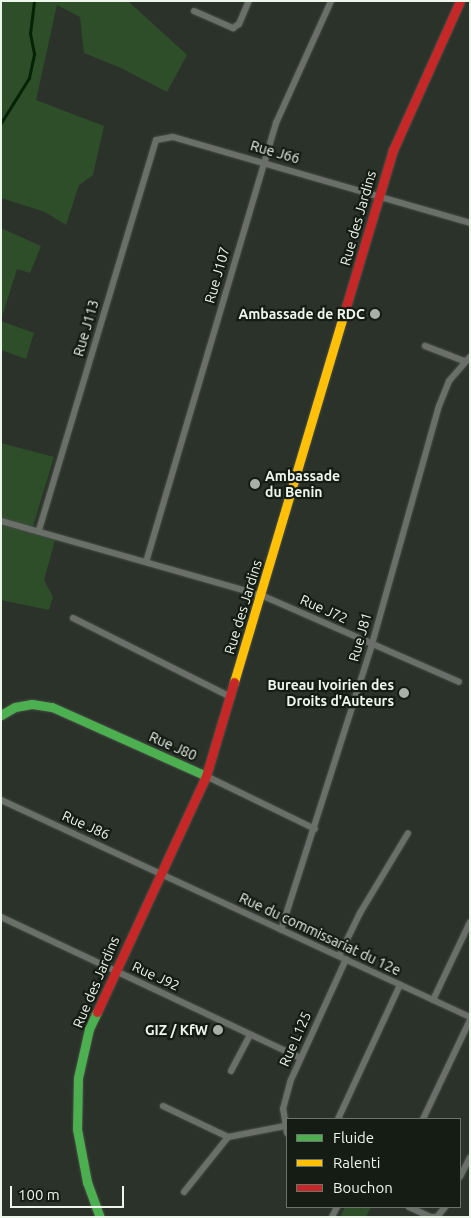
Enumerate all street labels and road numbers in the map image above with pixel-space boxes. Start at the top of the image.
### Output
street label: Rue J66 [248,137,302,167]
street label: Rue des Jardins [336,169,380,267]
street label: Rue J107 [201,245,233,305]
street label: Rue J113 [70,298,102,358]
street label: Rue des Jardins [221,558,265,656]
street label: Rue J72 [298,591,350,627]
street label: Rue J81 [345,610,375,664]
street label: Rue J80 [147,728,199,764]
street label: Rue J86 [60,807,112,843]
street label: Rue du commissariat du 12e [237,889,403,979]
street label: Rue des Jardins [69,934,123,1030]
street label: Rue J92 [130,958,182,994]
street label: Rue L125 [275,1009,315,1069]

